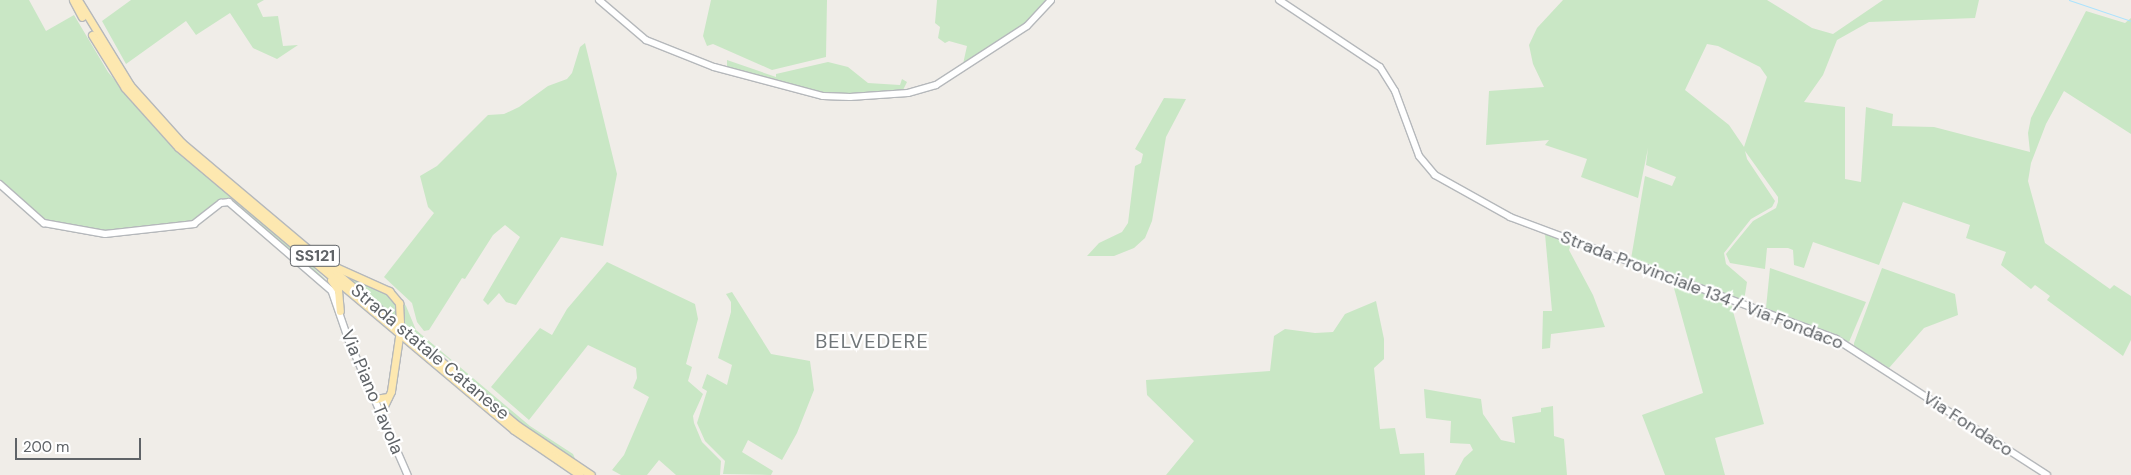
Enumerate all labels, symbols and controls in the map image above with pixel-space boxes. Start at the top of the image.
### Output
street label: Strada Provinciale 134 / Via Fondaco [1557,226,1847,354]
road number: SS121 [289,242,341,270]
street label: Strada statale Catanese [346,279,514,425]
street label: Via Piano Tavola [336,327,408,457]
district label: BELVEDERE [814,329,930,353]
street label: Via Fondaco [1919,387,2017,461]
scale bar [18,428,144,460]
text: 200 m [23,437,69,457]

